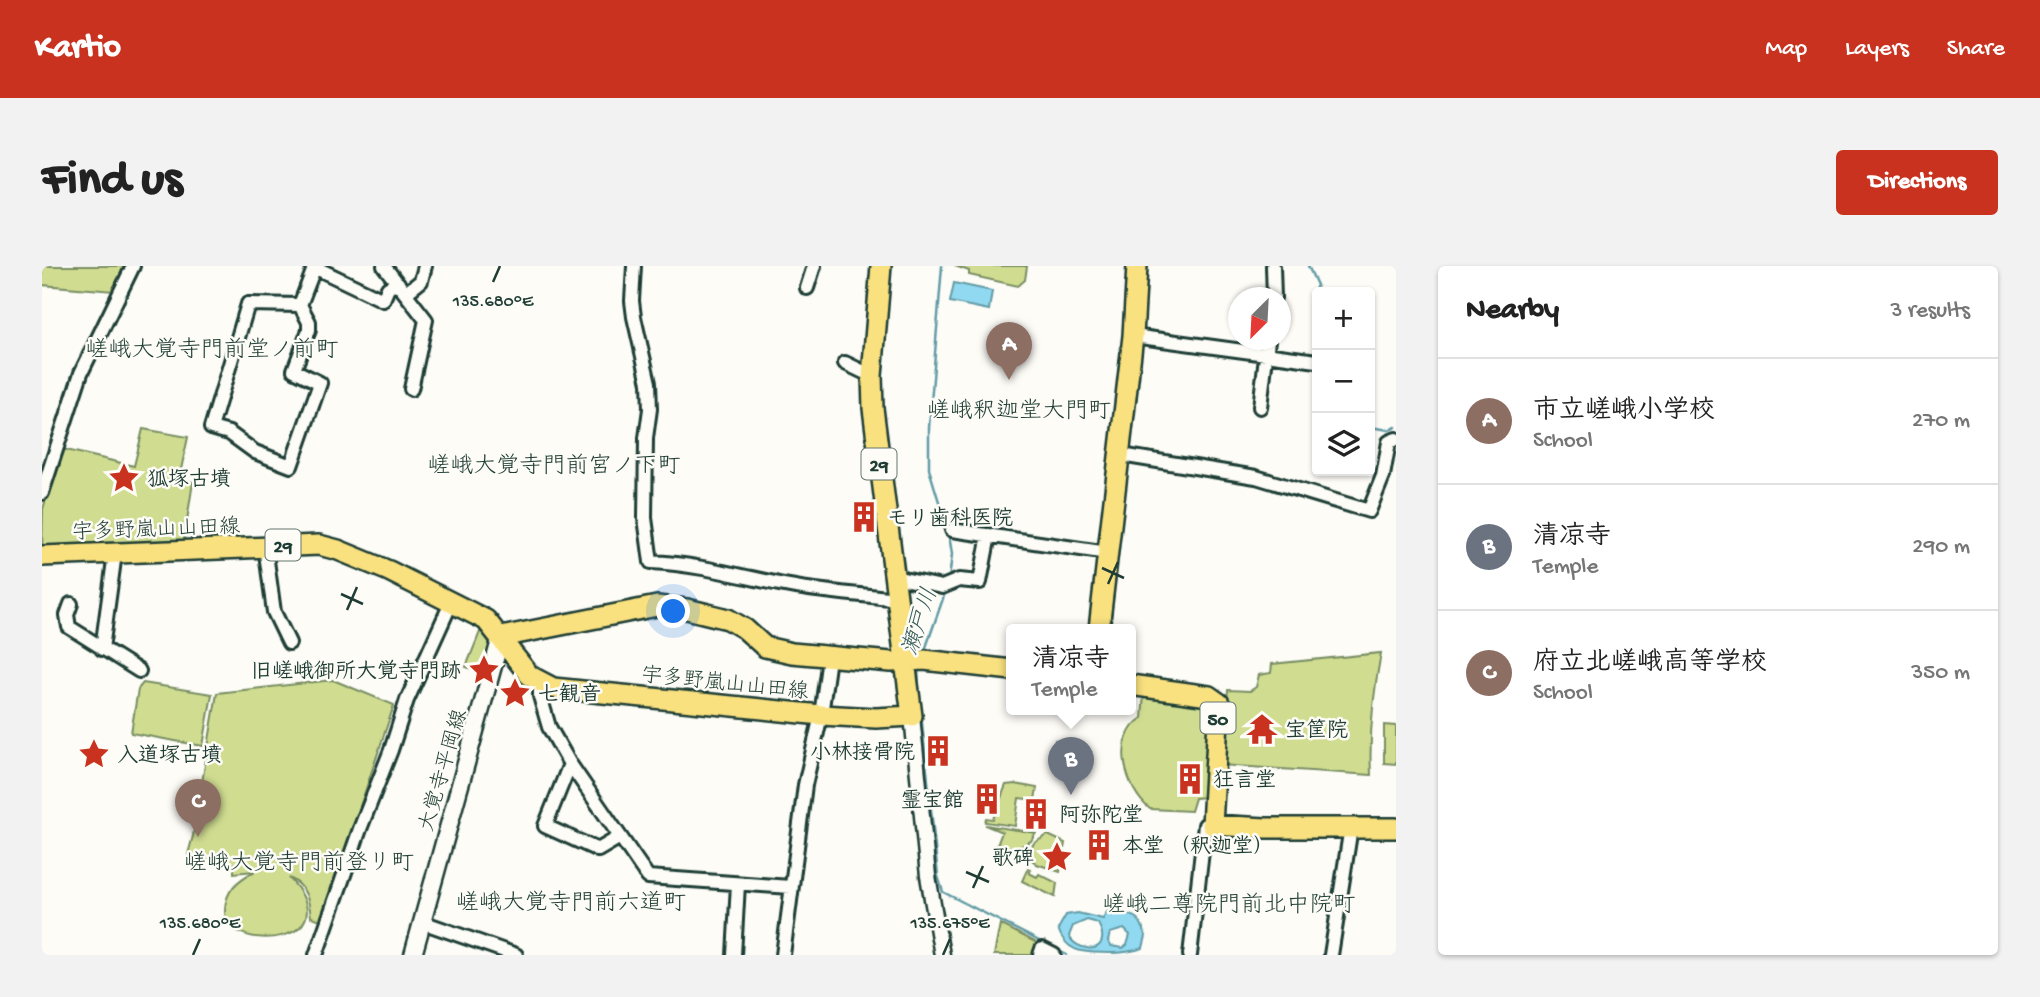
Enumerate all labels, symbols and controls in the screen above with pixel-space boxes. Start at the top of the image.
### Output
text: Kartio [35,30,121,68]
text: Map [1765,35,1807,64]
text: Layers [1845,35,1909,64]
text: Share [1947,35,2005,64]
button: Directions [1836,150,1998,215]
text: Find us [42,153,182,211]
north arrow [1228,287,1291,350]
map controls [1312,287,1375,476]
button: + [1312,287,1375,350]
text: 135.680°E [452,292,534,313]
text: Nearby [1466,294,1559,329]
text: 3 results [1890,298,1970,325]
pin: A [986,322,1032,380]
district label: 嵯峨大覚寺門前堂ノ前町 [86,337,339,365]
button: − [1312,350,1375,413]
text: 市立嵯峨小学校 [1533,397,1715,428]
district label: 嵯峨釈迦堂大門町 [927,398,1111,426]
text: A [1482,408,1496,435]
text: 270 m [1912,408,1970,435]
button: layers [1312,413,1375,476]
text: School [1533,428,1593,455]
road number: 29 [862,448,896,480]
district label: 嵯峨大覚寺門前宮ノ下町 [428,453,681,481]
place icon: 狐塚古墳 [107,461,141,495]
place label: 狐塚古墳 [147,467,231,494]
building icon: モリ歯科医院 [847,500,881,534]
place label: モリ歯科医院 [887,506,1013,533]
street label: 宇多野嵐山山田線 [72,514,241,547]
text: 清凉寺 [1533,523,1611,554]
road number: 29 [266,530,300,560]
text: B [1483,534,1495,561]
text: 290 m [1912,534,1970,561]
text: Temple [1533,554,1598,581]
water label: 瀬戸川 [897,585,945,659]
your location [656,594,690,628]
popup [1006,624,1136,715]
text: 清凉寺 [1032,646,1110,677]
text: 府立北嵯峨高等学校 [1533,649,1767,680]
place icon: 旧嵯峨御所大覚寺門跡 [467,653,501,687]
place label: 旧嵯峨御所大覚寺門跡 [251,659,461,686]
text: C [1483,660,1495,687]
text: 350 m [1911,660,1970,687]
street label: 宇多野嵐山山田線 [640,662,810,707]
place icon: 七観音 [498,676,532,710]
text: Temple [1032,677,1097,704]
text: School [1533,680,1593,707]
place label: 七観音 [538,682,601,709]
road number: 50 [1200,702,1236,733]
street label: 大覚寺平岡線 [414,706,475,835]
temple icon: 宝筐院 [1245,712,1279,746]
place label: 宝筐院 [1285,718,1348,745]
building icon: 小林接骨院 [921,734,955,768]
place icon: 入道塚古墳 [77,737,111,771]
pin: B [1048,737,1094,795]
place label: 小林接骨院 [810,740,915,767]
place label: 入道塚古墳 [117,743,222,770]
building icon: 狂言堂 [1173,762,1207,796]
place label: 狂言堂 [1213,768,1276,795]
pin: C [175,779,221,837]
building icon: 霊宝館 [970,782,1004,816]
place label: 霊宝館 [901,789,964,815]
building icon: 阿弥陀堂 [1019,797,1053,831]
place label: 阿弥陀堂 [1059,803,1143,830]
building icon: 本堂 （釈迦堂） [1082,828,1116,862]
place label: 本堂 （釈迦堂） [1122,834,1274,861]
place icon: 歌碑 [1040,840,1074,874]
place label: 歌碑 [992,846,1034,873]
district label: 嵯峨大覚寺門前登リ町 [184,850,414,878]
district label: 嵯峨大覚寺門前六道町 [456,890,686,918]
district label: 嵯峨二尊院門前北中院町 [1103,892,1356,920]
text: 135.680°E [159,914,241,935]
text: 135.675°E [910,914,990,935]

